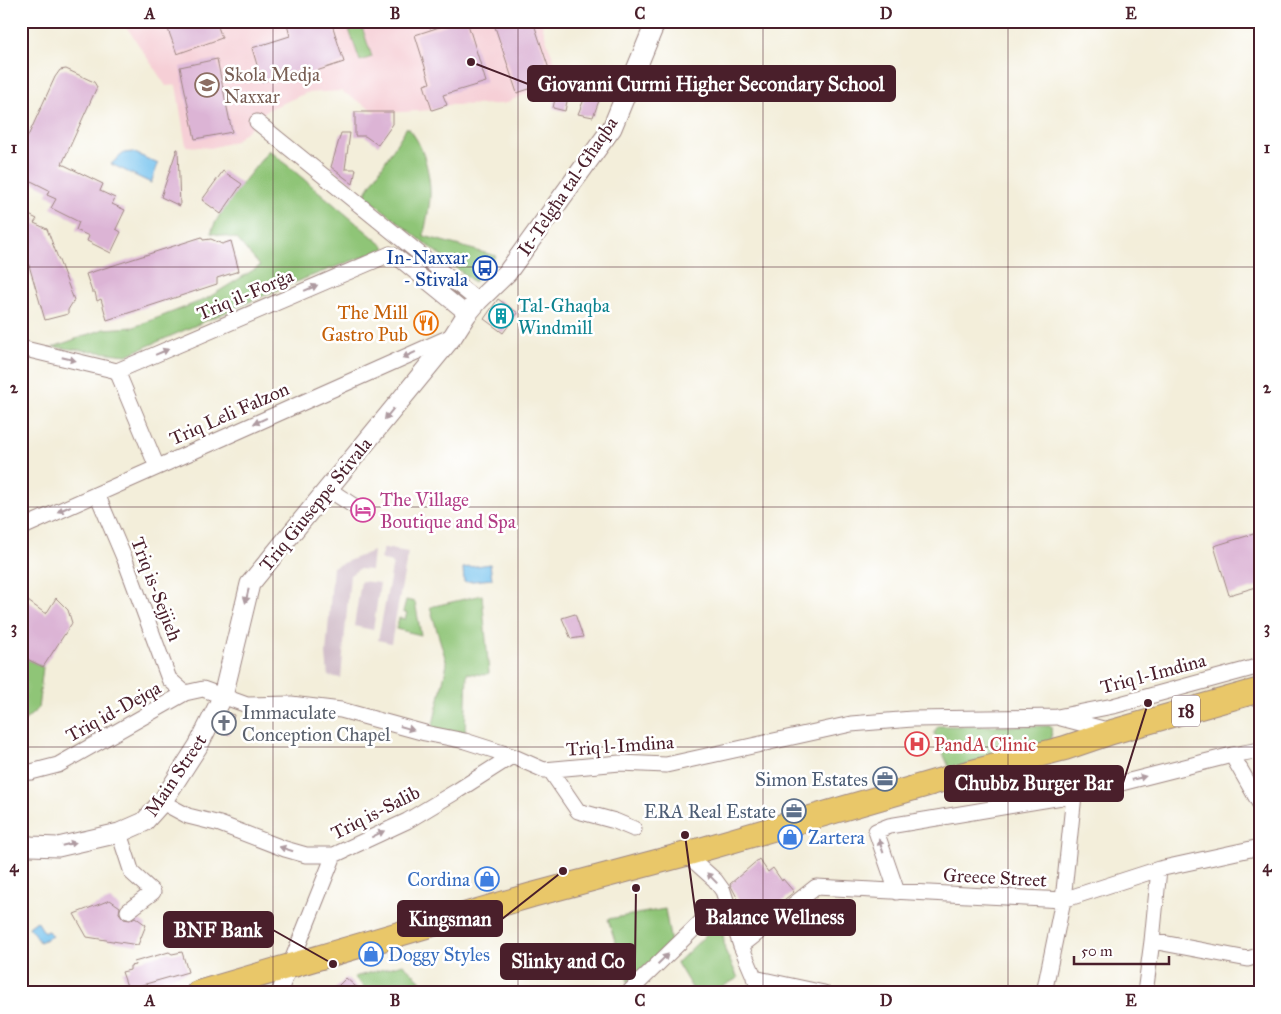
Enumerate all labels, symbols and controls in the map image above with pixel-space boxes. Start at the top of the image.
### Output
text: A [144,4,156,23]
text: B [390,4,400,23]
text: C [635,4,646,23]
text: D [880,4,893,23]
text: E [1125,4,1137,23]
place label: Skola Medja Naxxar [224,63,321,108]
callout: Giovanni Curmi Higher Secondary School [528,66,895,101]
school or university icon: Skola Medja Naxxar [194,72,220,98]
text: Giovanni Curmi Higher Secondary School [537,72,885,97]
street label: It-Telgħa tal-Għaqba [512,112,624,261]
text: 1 [11,138,18,157]
text: 1 [1264,138,1271,157]
place label: In-Naxxar - Stivala [386,246,469,291]
bus stop icon: In-Naxxar - Stivala [472,255,498,281]
street label: Triq il-Forġa [194,263,298,326]
one-way arrow [304,283,318,291]
place label: Tal-Ghaqba Windmill [518,294,611,339]
place label: The Mill Gastro Pub [321,301,409,346]
building icon: Tal-Ghaqba Windmill [488,303,514,329]
restaurant icon: The Mill Gastro Pub [413,310,439,336]
one-way arrow [155,347,169,355]
one-way arrow [402,352,416,360]
one-way arrow [61,355,76,363]
street label: Triq Leli Falzon [166,377,293,451]
text: 2 [10,378,19,397]
text: 2 [1263,378,1272,397]
one-way arrow [384,407,395,420]
one-way arrow [253,418,267,426]
street label: Triq Giuseppe Stivala [254,432,378,577]
place label: The Village Boutique and Spa [380,488,517,534]
hotel icon: The Village Boutique and Spa [350,497,376,523]
one-way arrow [57,505,71,513]
street label: Triq is-Sejjieh [125,534,187,645]
one-way arrow [243,589,251,604]
text: 3 [11,618,17,638]
text: 3 [1264,618,1270,638]
street label: Triq l-Imdina [1098,648,1209,700]
street label: Triq id-Dejqa [62,675,166,748]
road number: 18 [1172,696,1200,726]
place label: Immaculate Conception Chapel [242,701,391,746]
church icon: Immaculate Conception Chapel [211,710,237,736]
one-way arrow [400,725,415,733]
street label: Main Street [139,729,211,821]
street label: Triq l-Imdina [565,730,676,762]
hospital icon: PandA Clinic [904,731,930,757]
place label: PandA Clinic [934,733,1036,756]
office icon: Simon Estates [872,766,898,792]
callout: Chubbz Burger Bar [945,766,1123,801]
place label: Simon Estates [755,768,868,791]
text: Chubbz Burger Bar [955,771,1114,796]
one-way arrow [1132,774,1147,782]
street label: Triq is-Salib [327,780,424,845]
office icon: ERA Real Estate [781,798,807,824]
place label: ERA Real Estate [644,800,776,823]
shop icon: Zartera [777,824,803,850]
place label: Zartera [808,826,866,849]
one-way arrow [371,830,385,838]
one-way arrow [877,838,884,853]
one-way arrow [62,840,77,848]
one-way arrow [279,845,294,852]
text: 4 [10,857,20,877]
text: 4 [1263,857,1273,877]
street label: Greece Street [942,863,1048,892]
shop icon: Cordina [474,866,500,892]
place label: Cordina [407,868,471,891]
one-way arrow [706,872,718,884]
callout: Balance Wellness [696,900,855,935]
callout: Kingsman [398,901,502,936]
text: Balance Wellness [706,905,845,929]
text: Kingsman [408,907,492,932]
callout: BNF Bank [164,912,273,947]
text: BNF Bank [173,918,263,942]
scale bar [1074,934,1168,966]
shop icon: Doggy Styles [358,941,384,967]
text: 50 m [1081,942,1113,960]
place label: Doggy Styles [388,943,490,967]
callout: Slinky and Co [501,944,635,979]
text: Slinky and Co [511,949,625,974]
one-way arrow [657,953,669,965]
text: A [144,991,156,1010]
text: B [390,991,400,1010]
text: C [635,991,646,1010]
text: D [880,991,893,1010]
text: E [1125,991,1137,1010]

